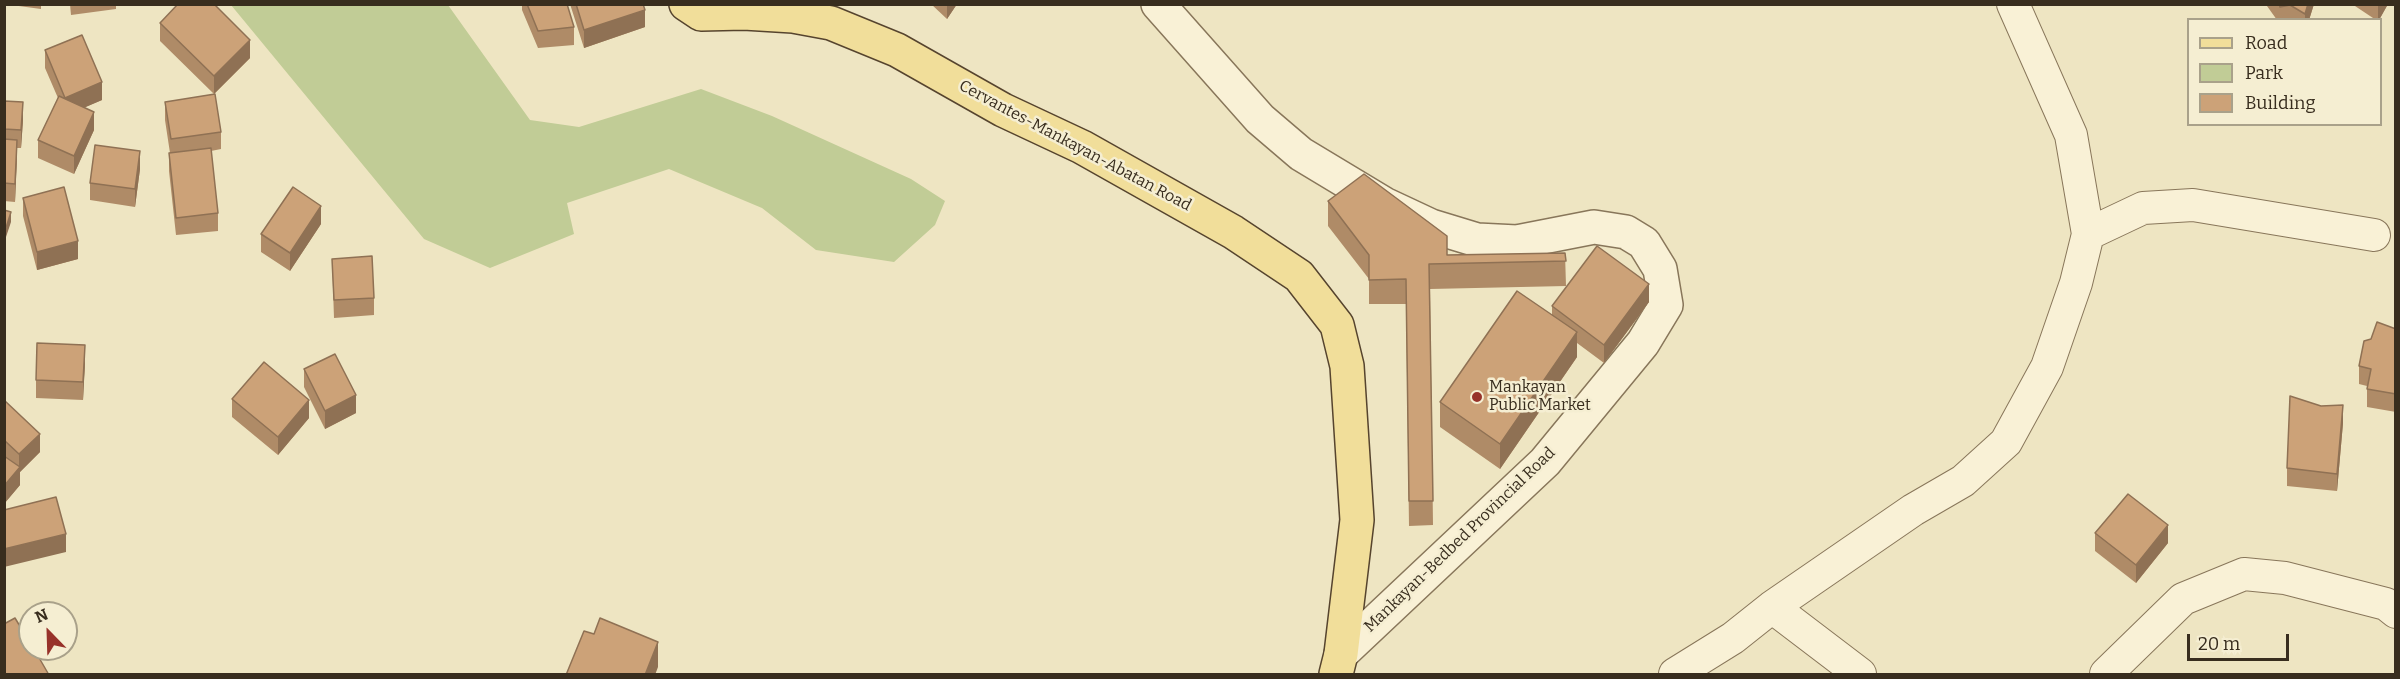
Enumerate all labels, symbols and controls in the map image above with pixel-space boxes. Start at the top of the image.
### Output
legend [2187,18,2382,126]
text: Road [2245,32,2287,54]
text: Park [2245,62,2283,84]
street label: Cervantes-Mankayan-Abatan Road [956,76,1194,216]
text: Building [2245,92,2316,114]
place label: Mankayan Public Market [1489,378,1591,416]
marker: Mankayan Public Market [1470,390,1484,404]
street label: Mankayan-Bedbed Provincial Road [1360,443,1560,637]
north arrow [18,601,78,661]
text: N [32,605,51,627]
scale bar [2190,622,2292,660]
text: 20 m [2198,633,2240,655]

